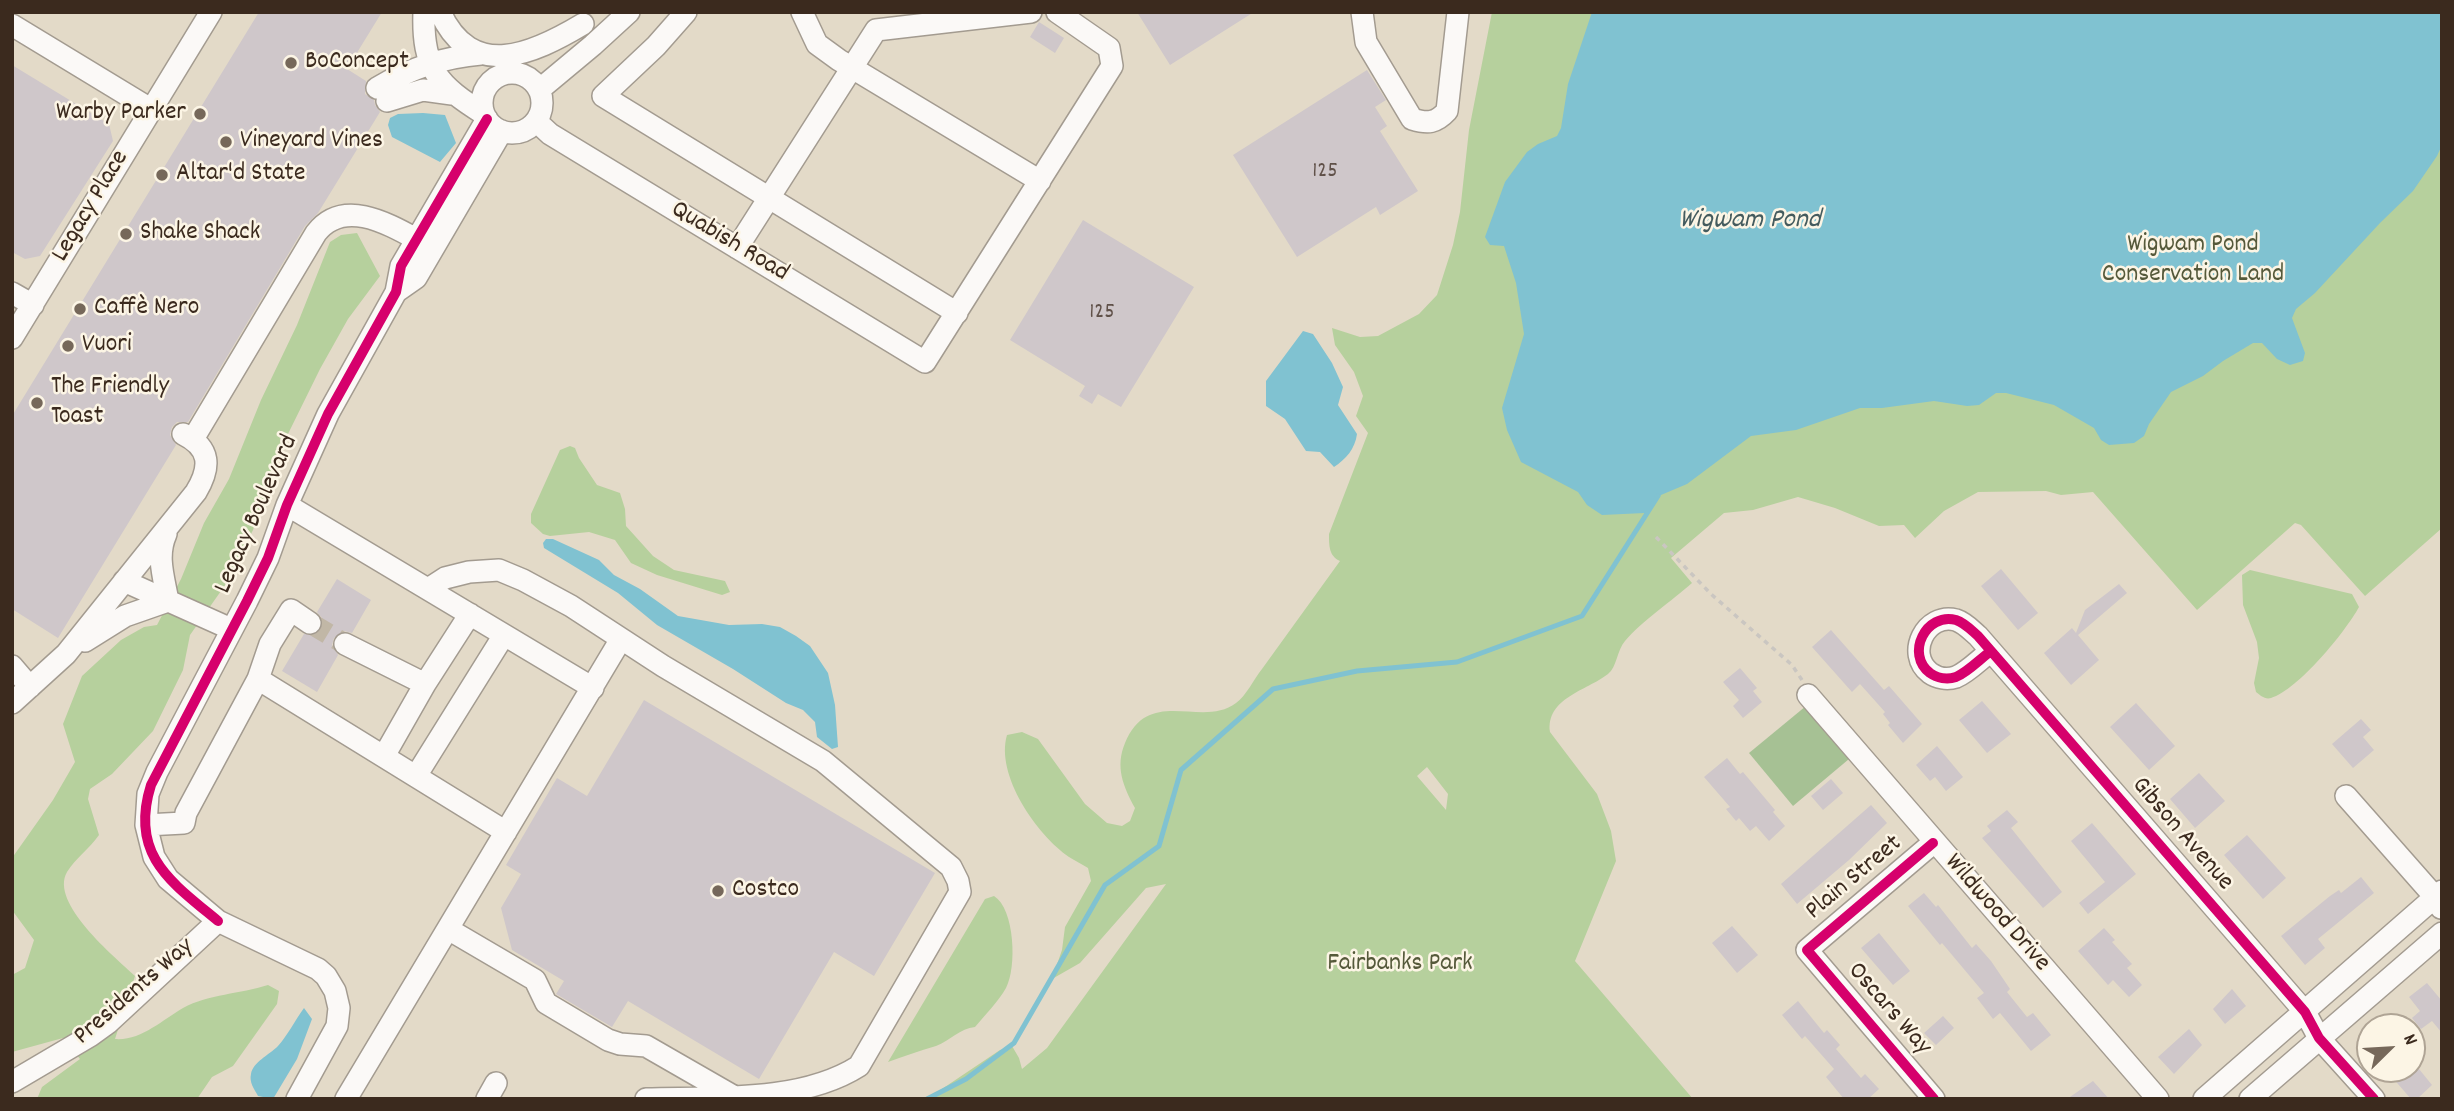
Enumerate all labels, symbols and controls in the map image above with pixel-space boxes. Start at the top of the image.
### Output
place label: BoConcept [305,47,409,79]
marker: BoConcept [283,55,299,71]
place label: Warby Parker [56,98,186,130]
marker: Warby Parker [192,106,208,122]
place label: Vineyard Vines [240,126,383,158]
marker: Vineyard Vines [218,134,234,150]
street label: Legacy Place [47,146,137,268]
place label: Altar'd State [176,159,305,191]
house number: 125 [1312,159,1338,187]
marker: Altar'd State [154,167,170,183]
street label: Quabish Road [664,196,794,290]
water label: Wigwam Pond [1679,205,1821,239]
place label: Shake Shack [140,218,260,250]
marker: Shake Shack [118,226,134,242]
park label: Wigwam Pond Conservation Land [2102,230,2284,292]
place label: Caffè Nero [94,293,199,325]
house number: 125 [1089,300,1115,328]
marker: Caffè Nero [72,301,88,317]
place label: Vuori [82,330,132,362]
marker: Vuori [60,338,76,354]
place label: The Friendly Toast [51,372,169,434]
marker: The Friendly Toast [29,395,45,411]
street label: Legacy Boulevard [209,431,307,599]
street label: Gibson Avenue [2123,772,2239,898]
street label: Plain Street [1801,830,1909,928]
street label: Wildwood Drive [1936,849,2056,979]
place label: Costco [732,875,799,907]
marker: Costco [710,883,726,899]
street label: Presidents Way [69,933,201,1053]
park label: Fairbanks Park [1327,949,1473,981]
street label: Oscars Way [1839,957,1937,1063]
north arrow [2356,1013,2426,1083]
text: N [2395,1030,2423,1050]

